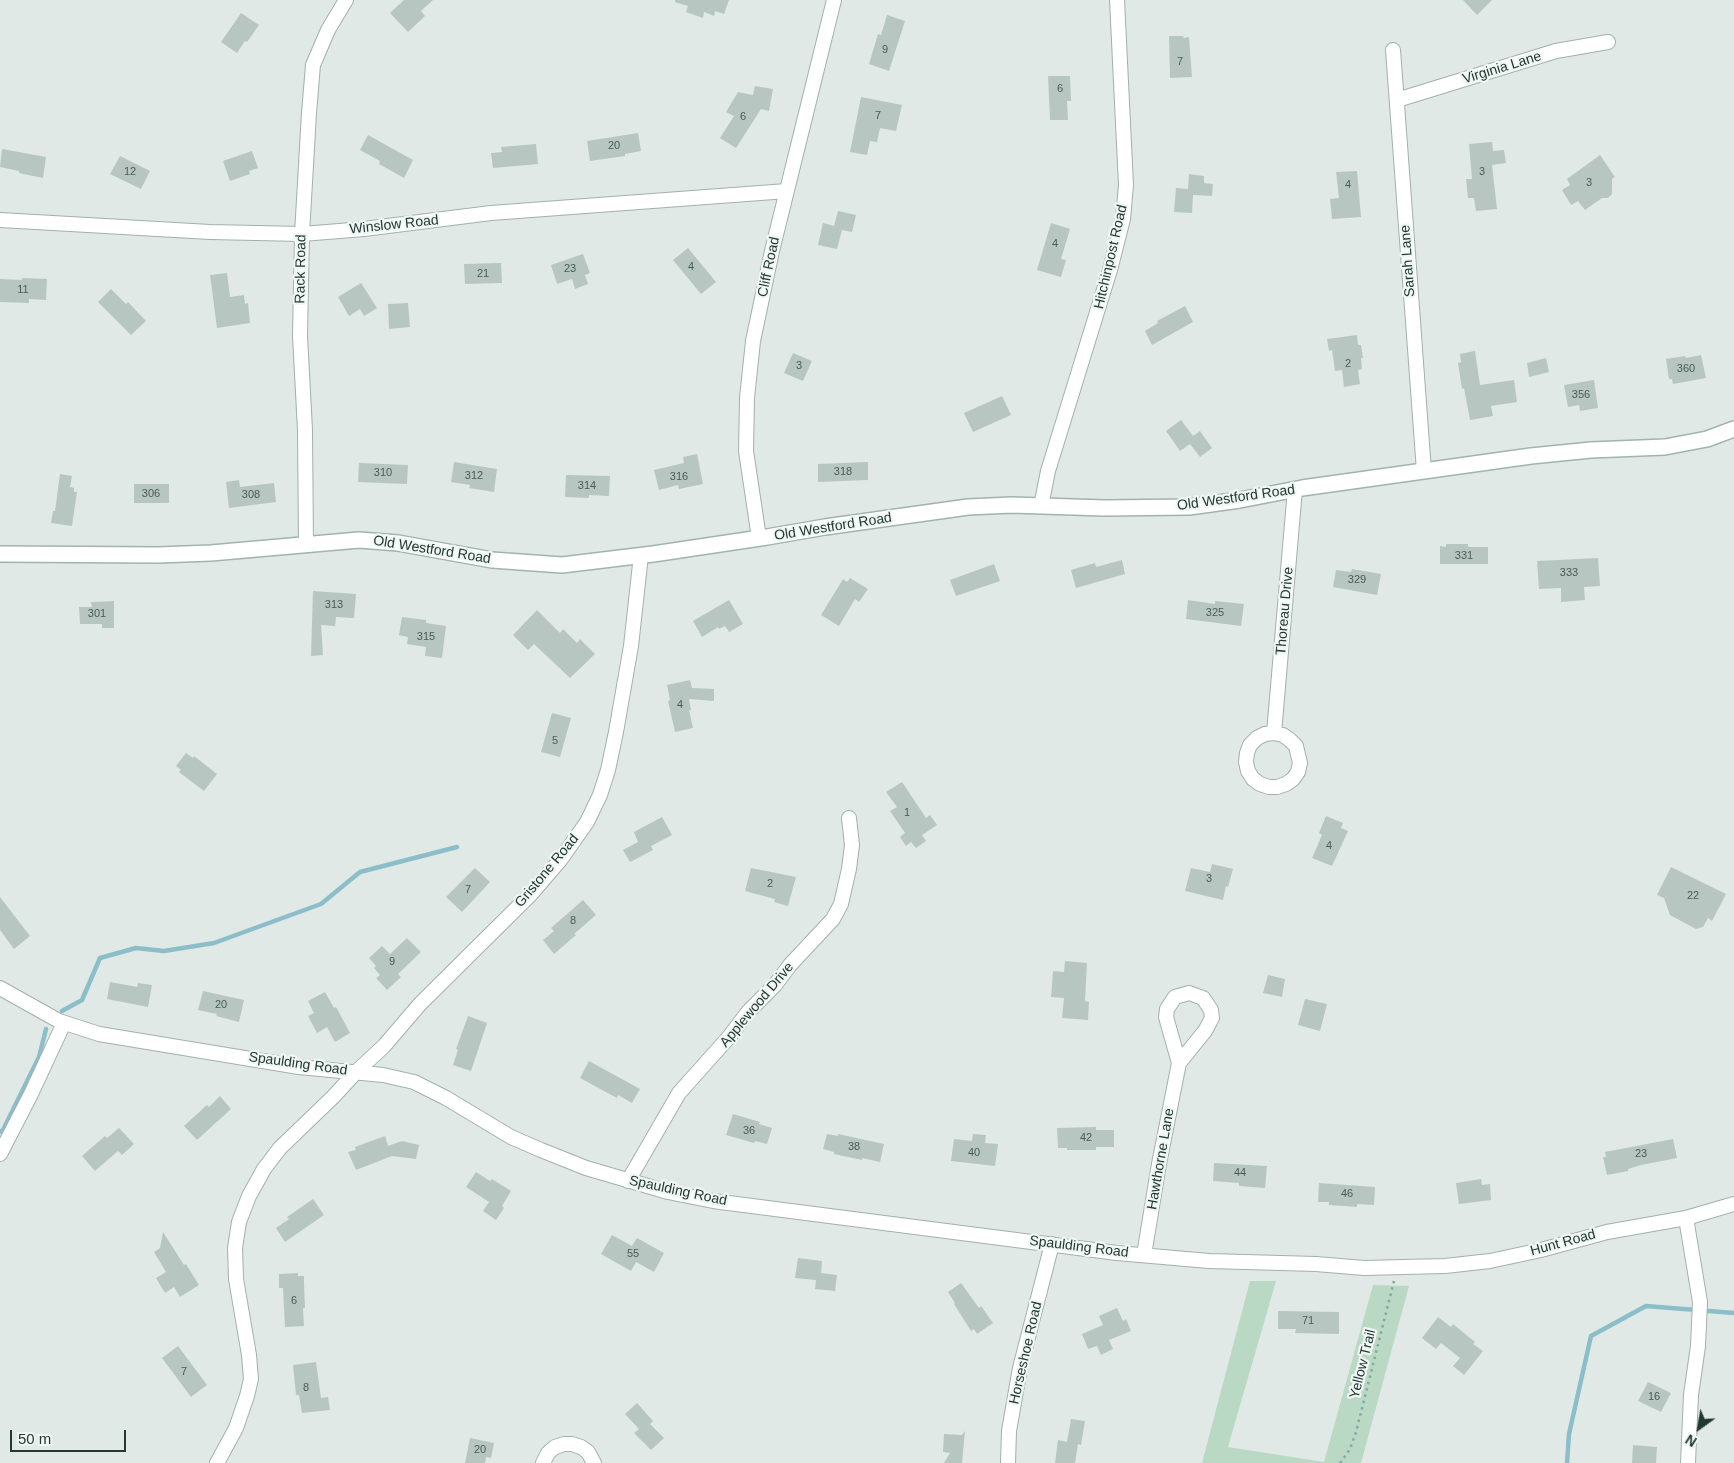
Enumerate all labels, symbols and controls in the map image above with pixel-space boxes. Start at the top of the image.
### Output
house number: 9 [882,43,888,57]
street label: Virginia Lane [1461,48,1543,88]
house number: 7 [1177,55,1183,69]
house number: 6 [1057,82,1063,96]
house number: 7 [875,109,881,123]
house number: 6 [740,110,746,124]
house number: 20 [608,139,620,153]
house number: 12 [124,165,136,179]
house number: 3 [1479,165,1485,179]
house number: 3 [1586,176,1592,190]
house number: 4 [1345,178,1351,192]
street label: Hitchinpost Road [1091,203,1131,311]
street label: Winslow Road [349,212,439,238]
street label: Sarah Lane [1397,224,1419,298]
street label: Rack Road [292,234,310,304]
street label: Cliff Road [754,235,784,299]
house number: 4 [1052,237,1058,251]
house number: 4 [688,260,694,274]
house number: 23 [564,262,576,276]
house number: 21 [477,267,489,281]
house number: 11 [17,283,29,297]
house number: 2 [1345,357,1351,371]
house number: 3 [796,359,802,373]
house number: 360 [1677,362,1695,376]
house number: 356 [1572,388,1590,402]
house number: 318 [834,465,852,479]
house number: 310 [374,466,392,480]
house number: 312 [465,469,483,483]
house number: 316 [670,470,688,484]
house number: 314 [578,479,596,493]
street label: Old Westford Road [1176,481,1296,515]
house number: 306 [142,487,160,501]
house number: 308 [242,488,260,502]
street label: Old Westford Road [773,509,893,545]
street label: Old Westford Road [372,532,492,568]
house number: 331 [1455,549,1473,563]
street label: Thoreau Drive [1273,566,1297,656]
house number: 333 [1560,566,1578,580]
house number: 329 [1348,573,1366,587]
house number: 313 [325,598,343,612]
house number: 325 [1206,606,1224,620]
house number: 301 [88,607,106,621]
house number: 315 [417,630,435,644]
house number: 4 [677,698,683,712]
house number: 5 [552,734,558,748]
house number: 1 [904,806,910,820]
street label: Gristone Road [512,831,582,911]
house number: 4 [1326,839,1332,853]
house number: 3 [1206,872,1212,886]
house number: 2 [767,877,773,891]
house number: 7 [465,883,471,897]
house number: 22 [1687,889,1699,903]
house number: 8 [570,914,576,928]
house number: 9 [389,955,395,969]
street label: Applewood Drive [717,959,797,1051]
house number: 20 [215,998,227,1012]
street label: Spaulding Road [247,1049,349,1079]
street label: Hawthorne Lane [1144,1107,1178,1211]
house number: 36 [743,1124,755,1138]
house number: 42 [1080,1131,1092,1145]
house number: 38 [848,1140,860,1154]
house number: 40 [968,1146,980,1160]
house number: 23 [1635,1147,1647,1161]
house number: 44 [1234,1166,1246,1180]
street label: Spaulding Road [628,1172,728,1210]
house number: 46 [1341,1187,1353,1201]
street label: Hunt Road [1529,1226,1597,1260]
street label: Spaulding Road [1029,1233,1129,1261]
house number: 55 [627,1247,639,1261]
house number: 6 [291,1294,297,1308]
street label: Horseshoe Road [1006,1300,1046,1406]
house number: 71 [1302,1314,1314,1328]
street label: Yellow Trail [1346,1328,1380,1400]
house number: 7 [181,1365,187,1379]
house number: 8 [303,1381,309,1395]
house number: 16 [1648,1390,1660,1404]
north arrow [1674,1403,1724,1453]
scale bar [12,1420,129,1452]
text: 50 m [18,1430,51,1447]
text: N [1683,1431,1700,1450]
house number: 20 [474,1443,486,1457]

